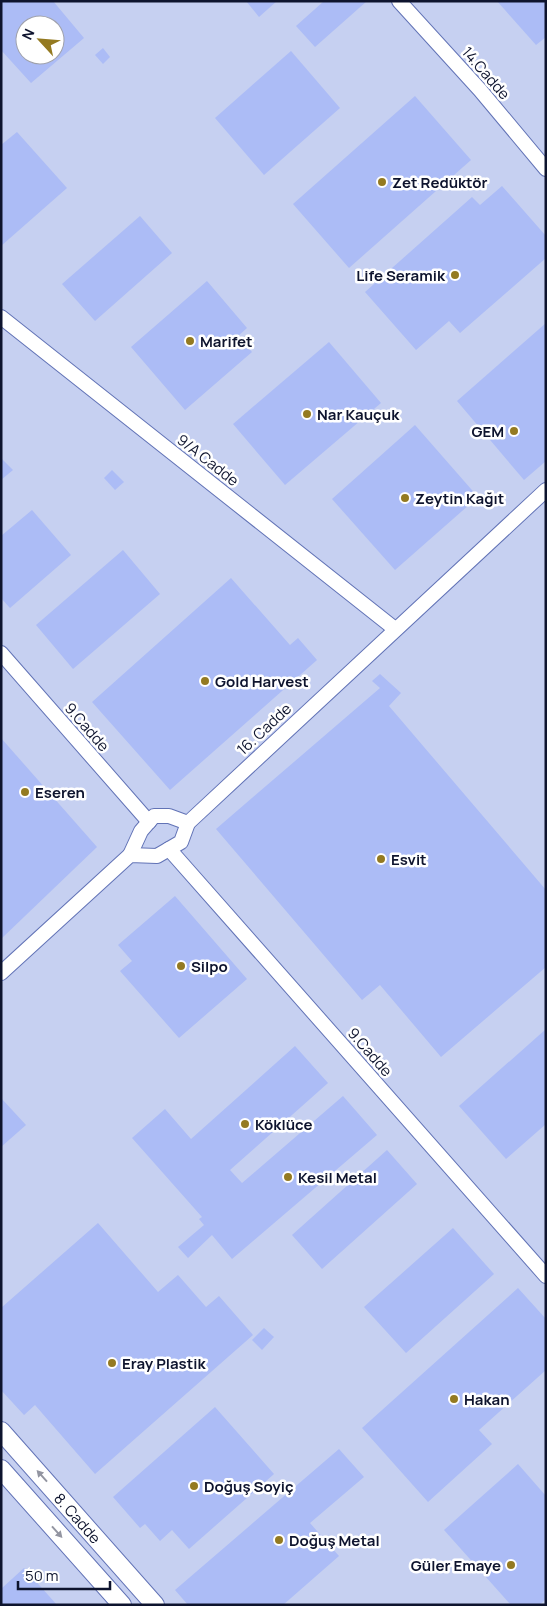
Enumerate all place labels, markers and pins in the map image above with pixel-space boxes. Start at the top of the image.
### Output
place label: Zet Redüktör [392,172,487,193]
marker: Zet Redüktör [376,176,388,188]
place label: Life Seramik [356,265,446,286]
marker: Life Seramik [449,269,461,281]
place label: Marifet [200,331,253,352]
marker: Marifet [184,335,196,347]
place label: Nar Kauçuk [317,404,400,425]
marker: Nar Kauçuk [301,408,313,420]
place label: GEM [471,421,504,442]
marker: GEM [508,425,520,437]
place label: Zeytin Kağıt [415,488,504,509]
marker: Zeytin Kağıt [399,492,411,504]
place label: Gold Harvest [215,671,309,692]
marker: Gold Harvest [199,675,211,687]
place label: Eseren [35,782,85,803]
marker: Eseren [19,786,31,798]
place label: Esvit [391,849,427,870]
marker: Esvit [375,853,387,865]
place label: Silpo [191,956,228,977]
marker: Silpo [175,960,187,972]
place label: Köklüce [255,1114,312,1135]
marker: Köklüce [239,1118,251,1130]
place label: Kesil Metal [298,1167,377,1188]
marker: Kesil Metal [282,1171,294,1183]
place label: Eray Plastik [122,1353,206,1374]
marker: Eray Plastik [106,1357,118,1369]
place label: Hakan [464,1389,510,1410]
marker: Hakan [448,1393,460,1405]
place label: Doğuş Soyiç [204,1476,294,1497]
marker: Doğuş Soyiç [188,1480,200,1492]
place label: Doğuş Metal [289,1530,380,1551]
marker: Doğuş Metal [273,1534,285,1546]
place label: Güler Emaye [411,1555,501,1576]
marker: Güler Emaye [505,1559,517,1571]

